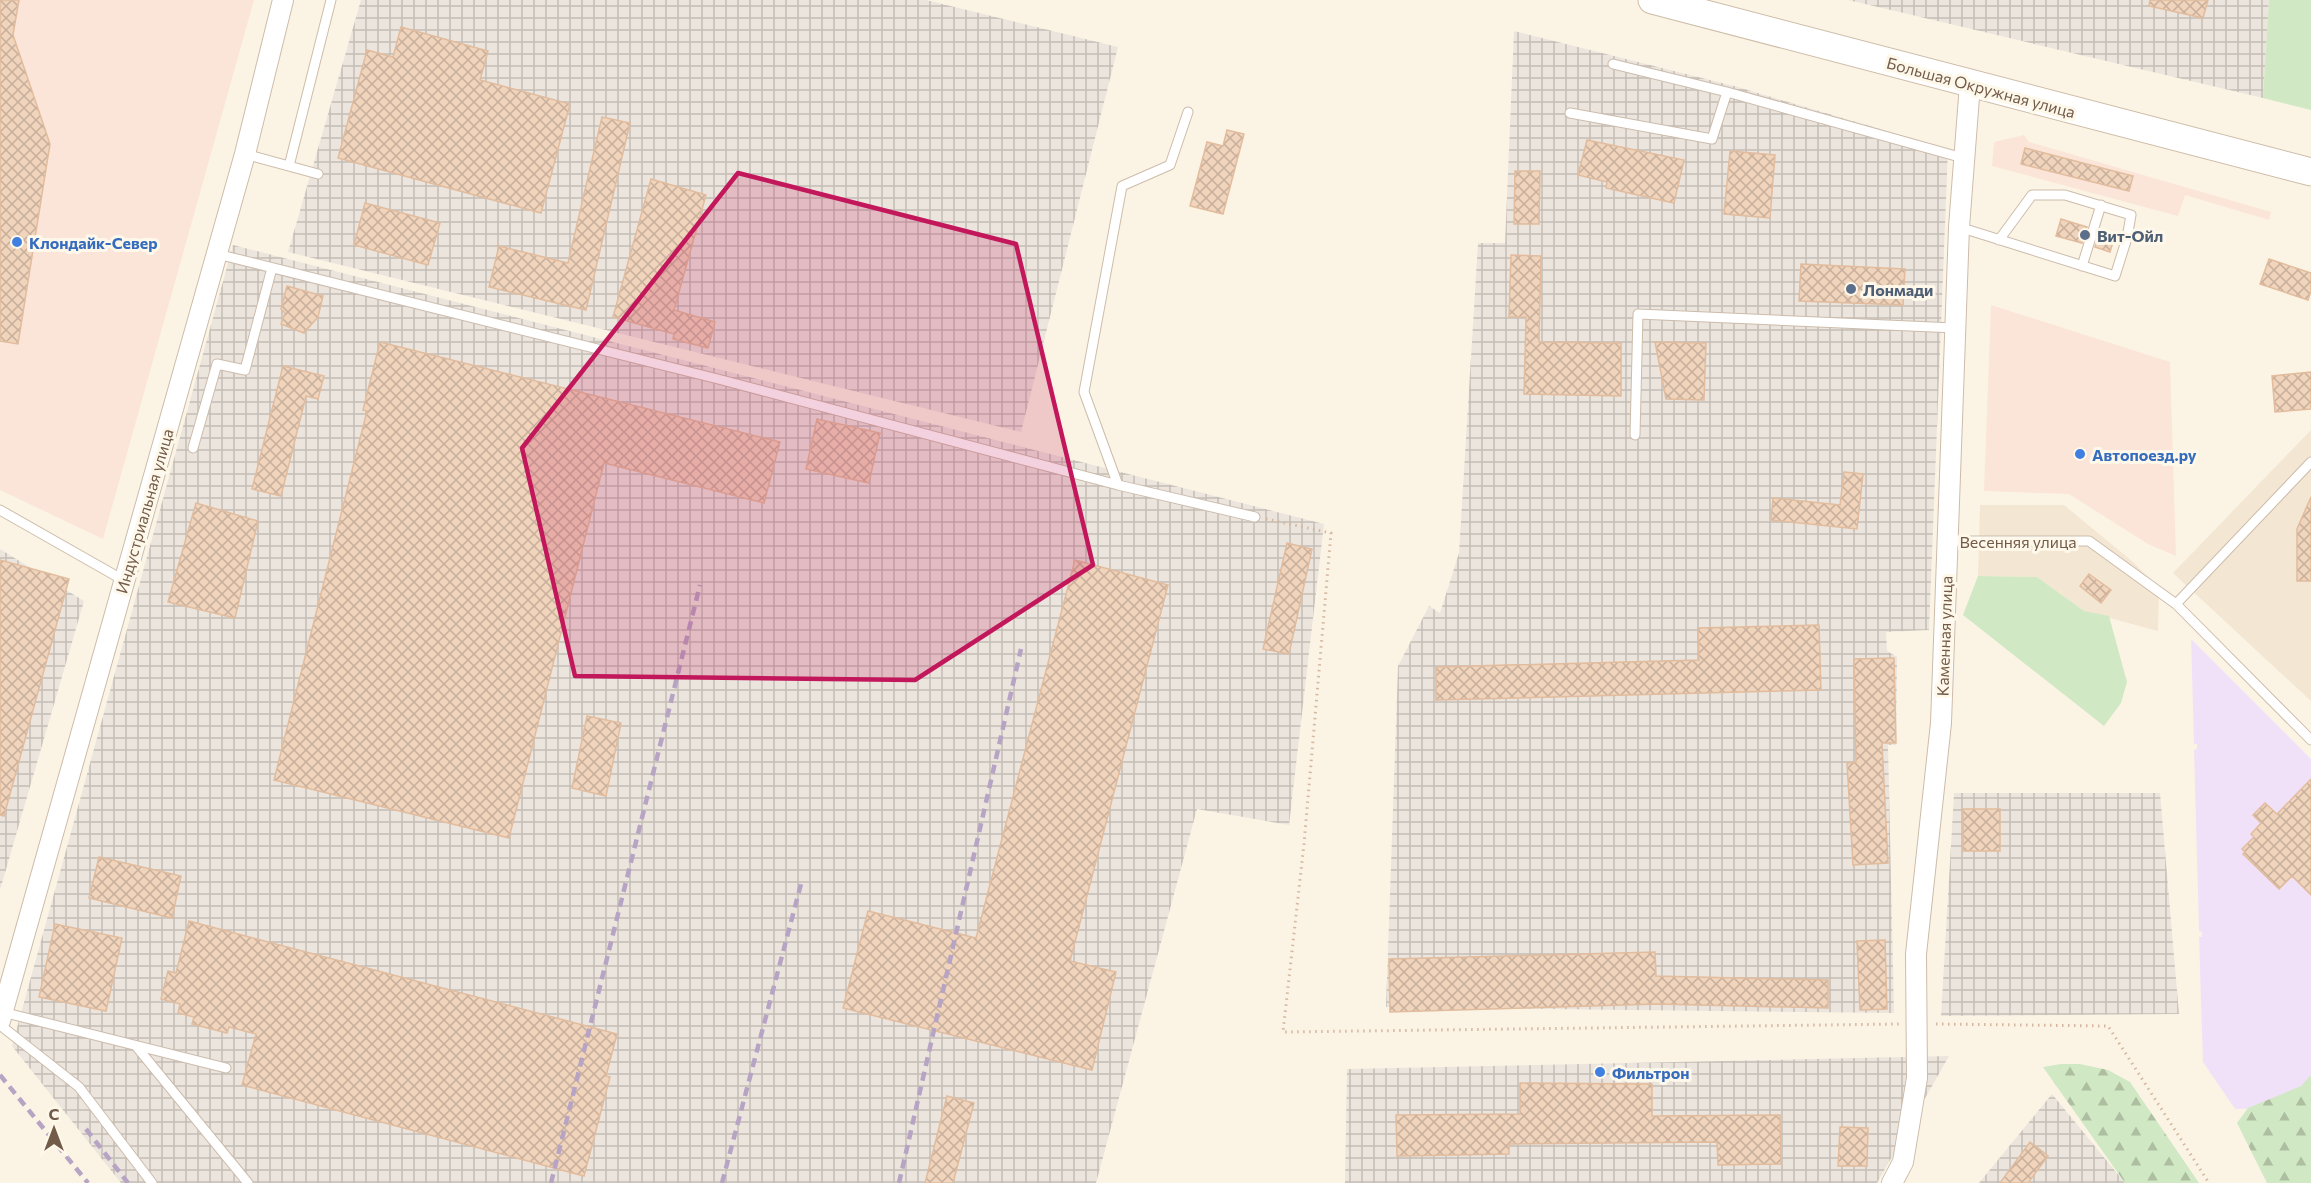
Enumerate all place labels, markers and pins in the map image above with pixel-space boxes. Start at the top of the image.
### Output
place label: Вит-Ойл [2097,226,2163,245]
marker: Вит-Ойл [2078,228,2092,242]
place label: Клондайк-Север [29,233,158,252]
marker: Клондайк-Север [10,235,24,249]
place label: Лонмади [1863,280,1933,299]
marker: Лонмади [1844,282,1858,296]
place label: Автопоезд.ру [2092,445,2197,464]
marker: Автопоезд.ру [2073,447,2087,461]
place label: Фильтрон [1612,1063,1689,1082]
marker: Фильтрон [1593,1065,1607,1079]

